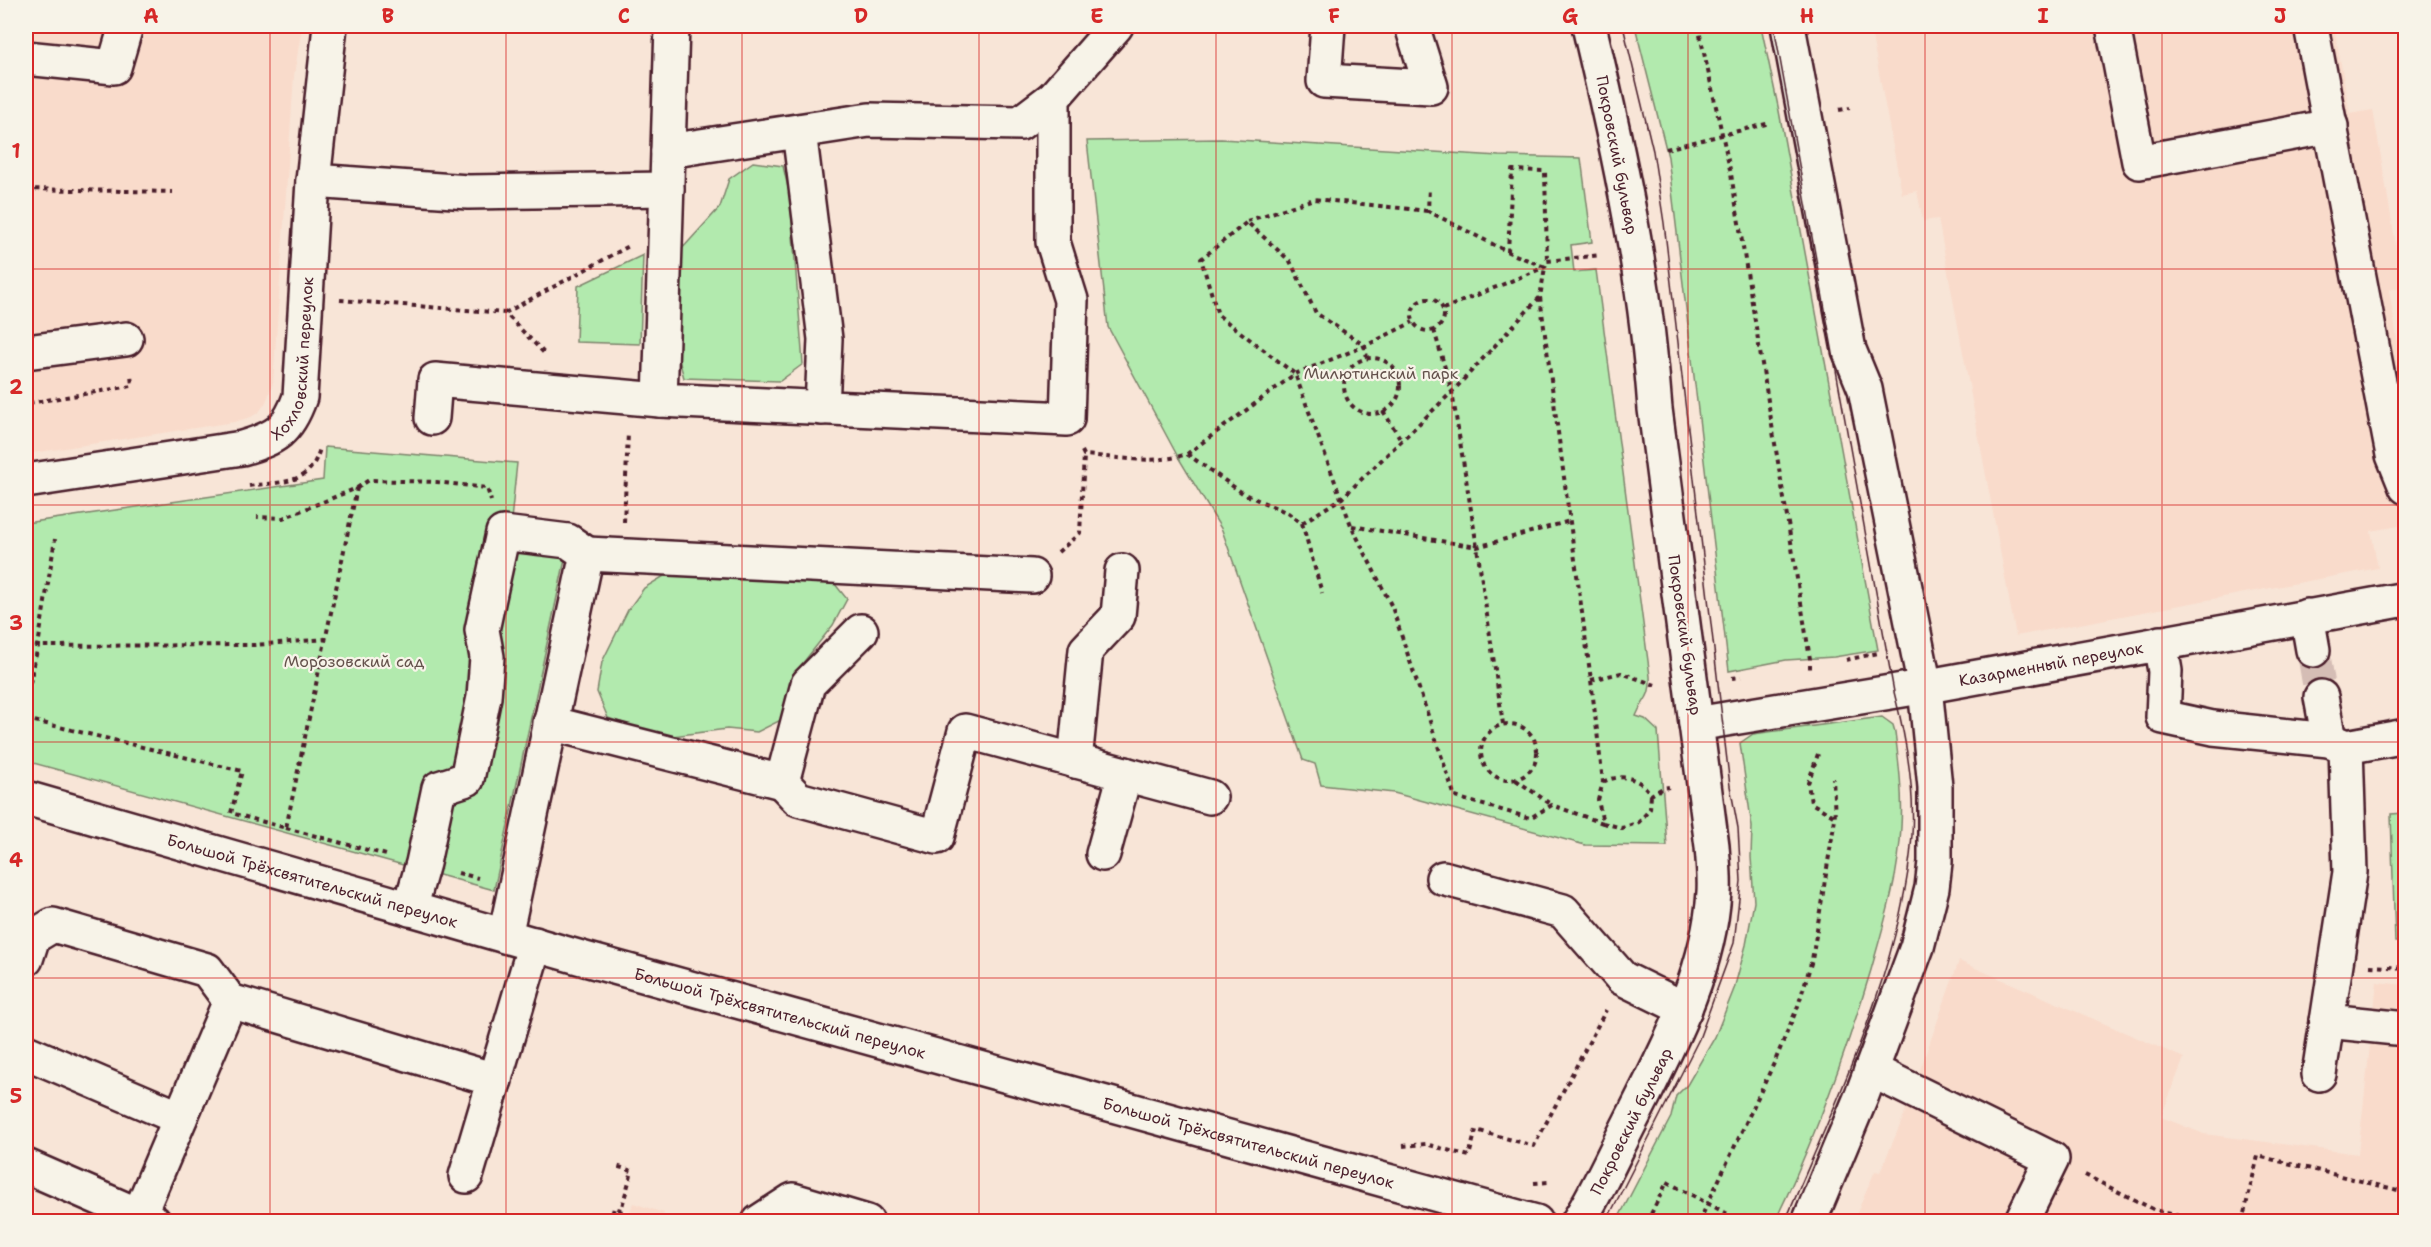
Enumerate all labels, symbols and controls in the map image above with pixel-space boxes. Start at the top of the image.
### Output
text: A [143,3,159,29]
text: B [382,3,394,29]
text: C [618,3,630,29]
text: D [854,3,868,29]
text: E [1090,3,1104,29]
text: F [1328,3,1340,29]
text: G [1562,3,1578,29]
text: H [1800,3,1814,29]
text: I [2037,3,2049,29]
text: J [2274,3,2287,29]
street label: Покровский бульвар [1591,74,1643,236]
text: 1 [11,138,21,164]
street label: Хохловский переулок [267,276,318,445]
park label: Милютинский парк [1304,363,1459,384]
text: 2 [9,374,23,400]
street label: Покровский бульвар [1663,553,1707,717]
text: 3 [9,610,23,636]
street label: Казарменный переулок [1957,636,2145,691]
park label: Морозовский сад [284,651,424,672]
street label: Большой Трёхсвятительский переулок [165,829,461,932]
text: 4 [9,847,23,873]
street label: Большой Трёхсвятительский переулок [632,963,929,1063]
street label: Покровский бульвар [1585,1044,1676,1198]
text: 5 [10,1083,22,1109]
street label: Большой Трёхсвятительский переулок [1100,1092,1397,1193]

